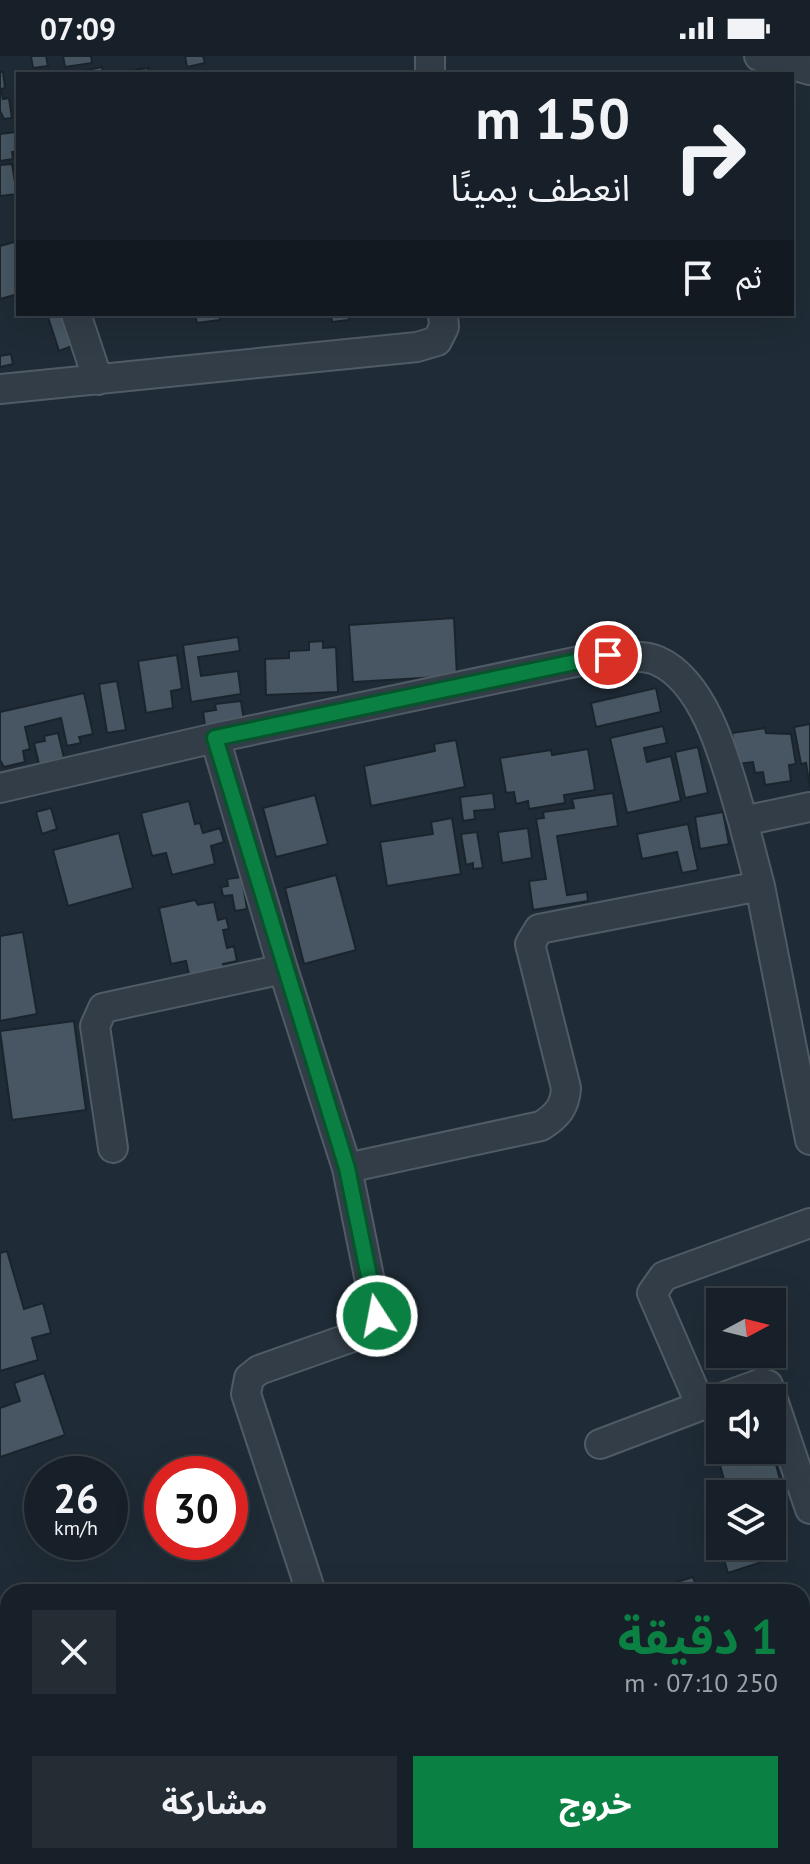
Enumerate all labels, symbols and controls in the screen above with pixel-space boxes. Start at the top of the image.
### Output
text: 07:09 [40,9,116,48]
text: 150 m [475,82,630,154]
icon: right [658,104,762,208]
text: انعطف يمينًا [450,164,630,211]
icon: arrive [676,256,720,300]
text: ثم [736,257,762,296]
pin [574,621,642,689]
icon: arrive [586,633,630,677]
position arrow [335,1274,419,1358]
north arrow [706,1288,786,1368]
map controls [706,1288,786,1560]
button: sound [706,1384,786,1464]
speed limit sign: 30 [144,1456,248,1560]
text: 26 [53,1472,99,1524]
button: layers [706,1480,786,1560]
text: km/h [54,1515,98,1541]
text: 1 دقيقة [618,1605,778,1667]
button: close [32,1610,116,1694]
text: 250 m · 07:10 [624,1666,778,1699]
button: مشاركة [32,1756,397,1848]
button: خروج [413,1756,778,1848]

